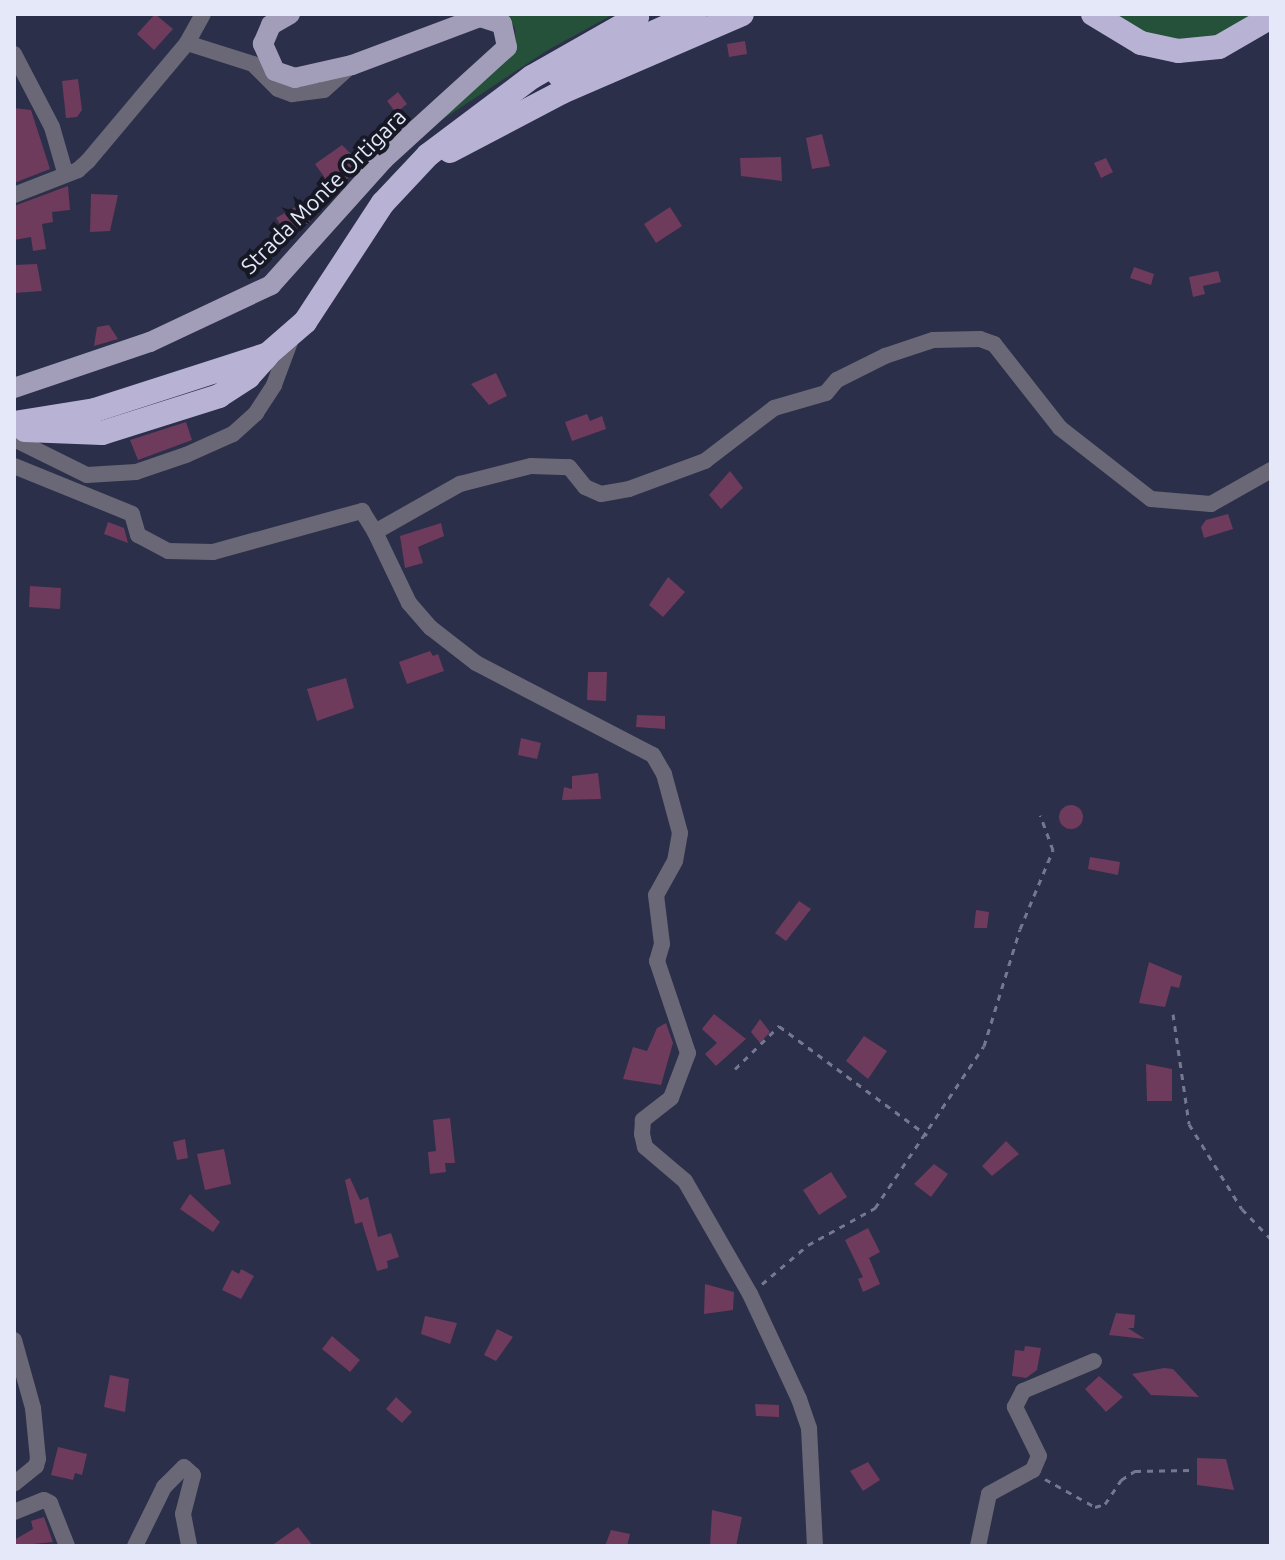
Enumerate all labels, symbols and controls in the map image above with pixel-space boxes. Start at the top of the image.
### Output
street label: Strada Monte Ortigara [235,103,411,279]

